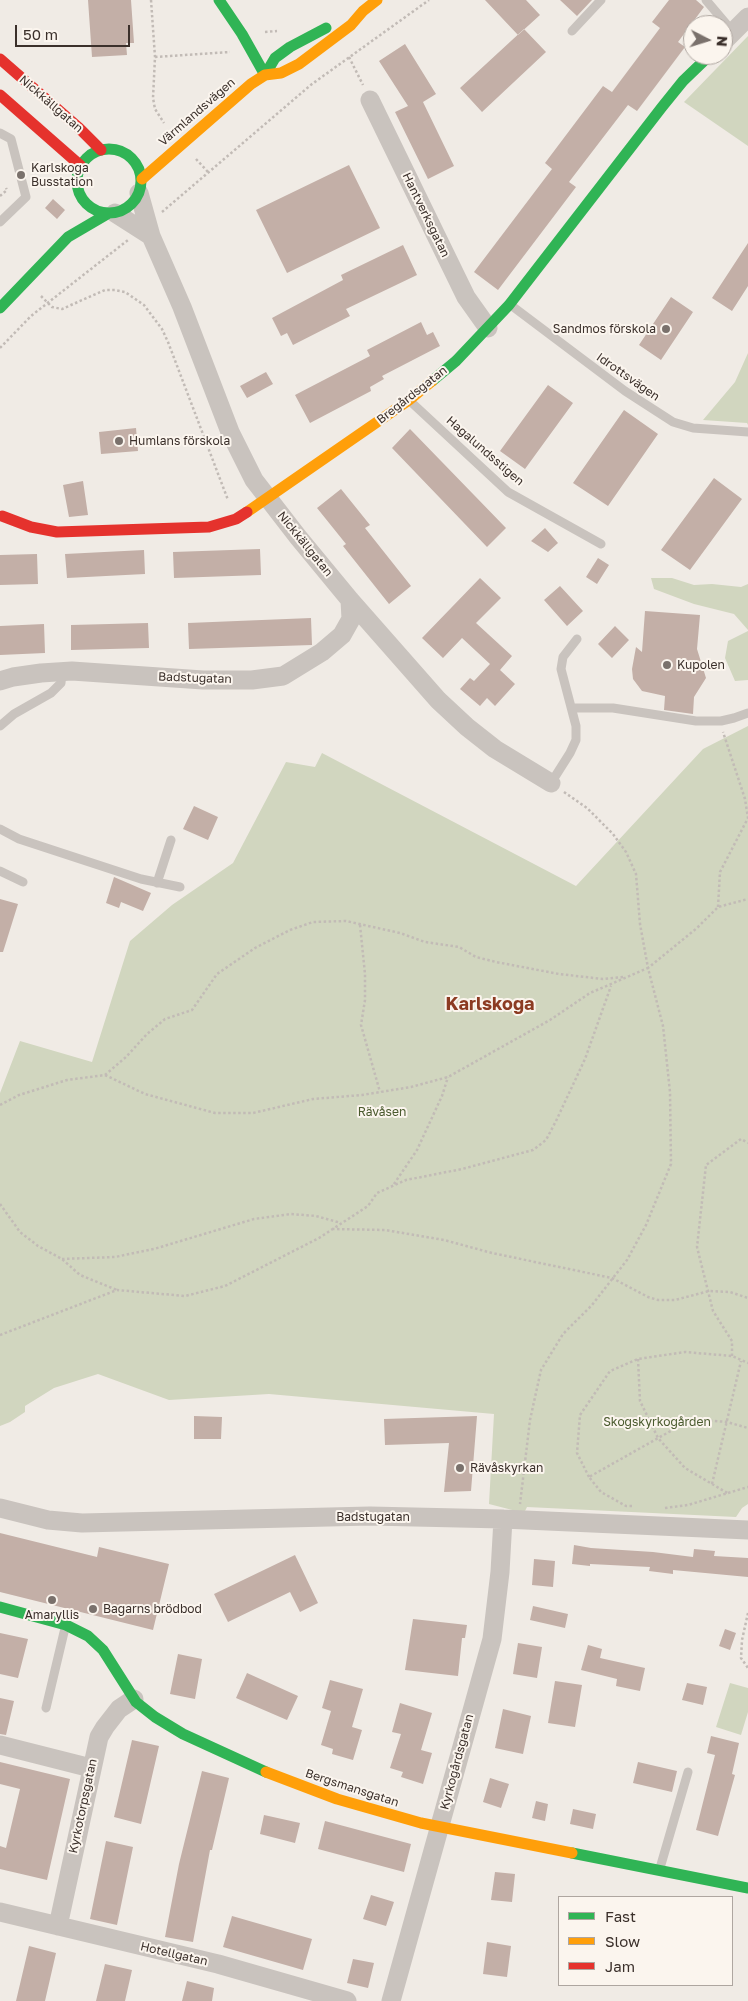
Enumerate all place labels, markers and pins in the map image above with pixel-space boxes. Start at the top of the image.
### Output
place label: Karlskoga Busstation [31,161,93,189]
marker: Karlskoga Busstation [15,169,27,181]
place label: Sandmos förskola [553,322,656,336]
marker: Sandmos förskola [660,323,672,335]
place label: Humlans förskola [129,434,230,448]
marker: Humlans förskola [113,435,125,447]
place label: Kupolen [677,658,725,672]
marker: Kupolen [661,659,673,671]
place label: Rävåskyrkan [470,1461,543,1475]
marker: Rävåskyrkan [454,1462,466,1474]
marker: Amaryllis [46,1594,58,1606]
place label: Bagarns brödbod [103,1602,202,1616]
marker: Bagarns brödbod [87,1603,99,1615]
place label: Amaryllis [25,1608,79,1622]

